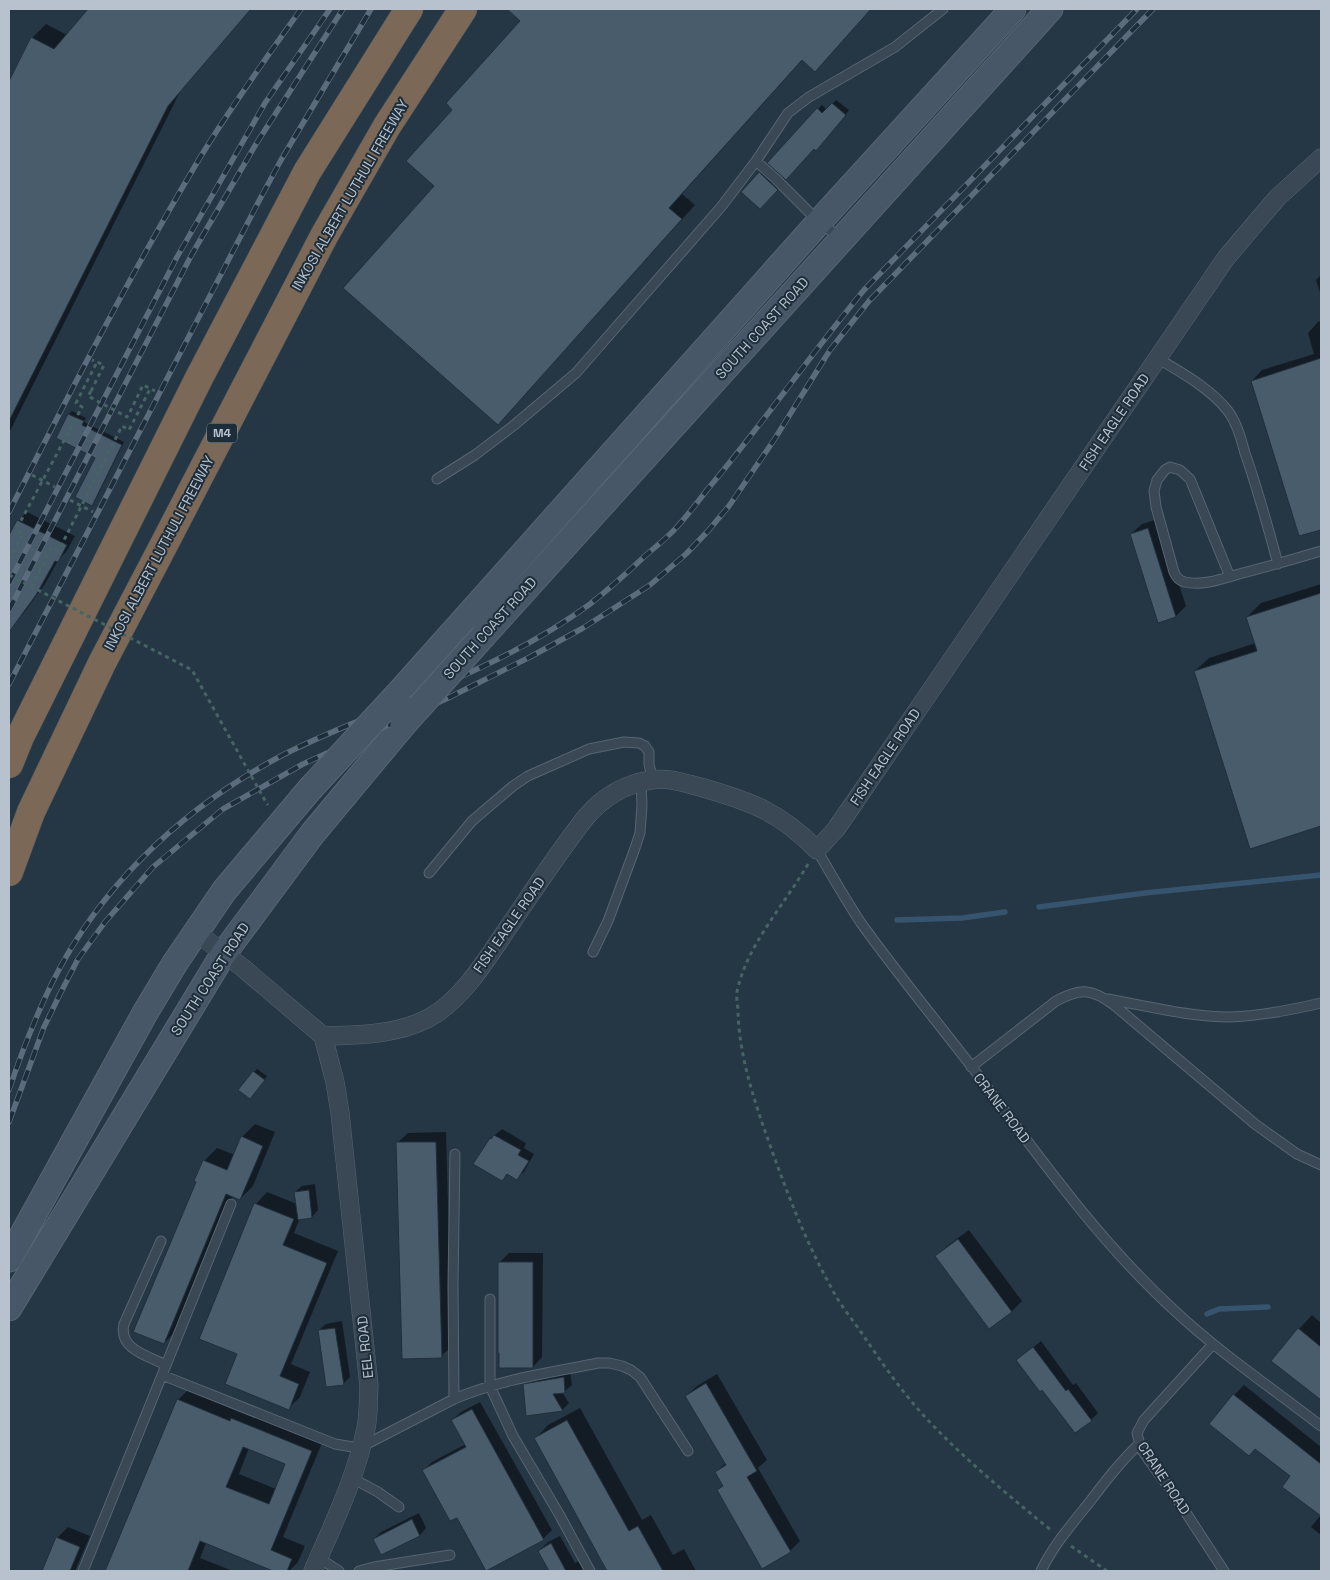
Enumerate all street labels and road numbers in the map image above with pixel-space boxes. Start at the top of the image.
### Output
street label: INKOSI ALBERT LUTHULI FREEWAY [288,96,412,294]
street label: SOUTH COAST ROAD [711,273,813,383]
street label: FISH EAGLE ROAD [1075,370,1153,474]
road number: M4 [207,423,237,442]
street label: INKOSI ALBERT LUTHULI FREEWAY [100,452,218,653]
street label: SOUTH COAST ROAD [439,573,541,683]
street label: FISH EAGLE ROAD [846,705,924,809]
street label: FISH EAGLE ROAD [469,873,549,977]
street label: SOUTH COAST ROAD [167,919,253,1039]
street label: CRANE ROAD [970,1069,1034,1147]
street label: EEL ROAD [353,1315,377,1379]
street label: CRANE ROAD [1134,1438,1194,1518]

